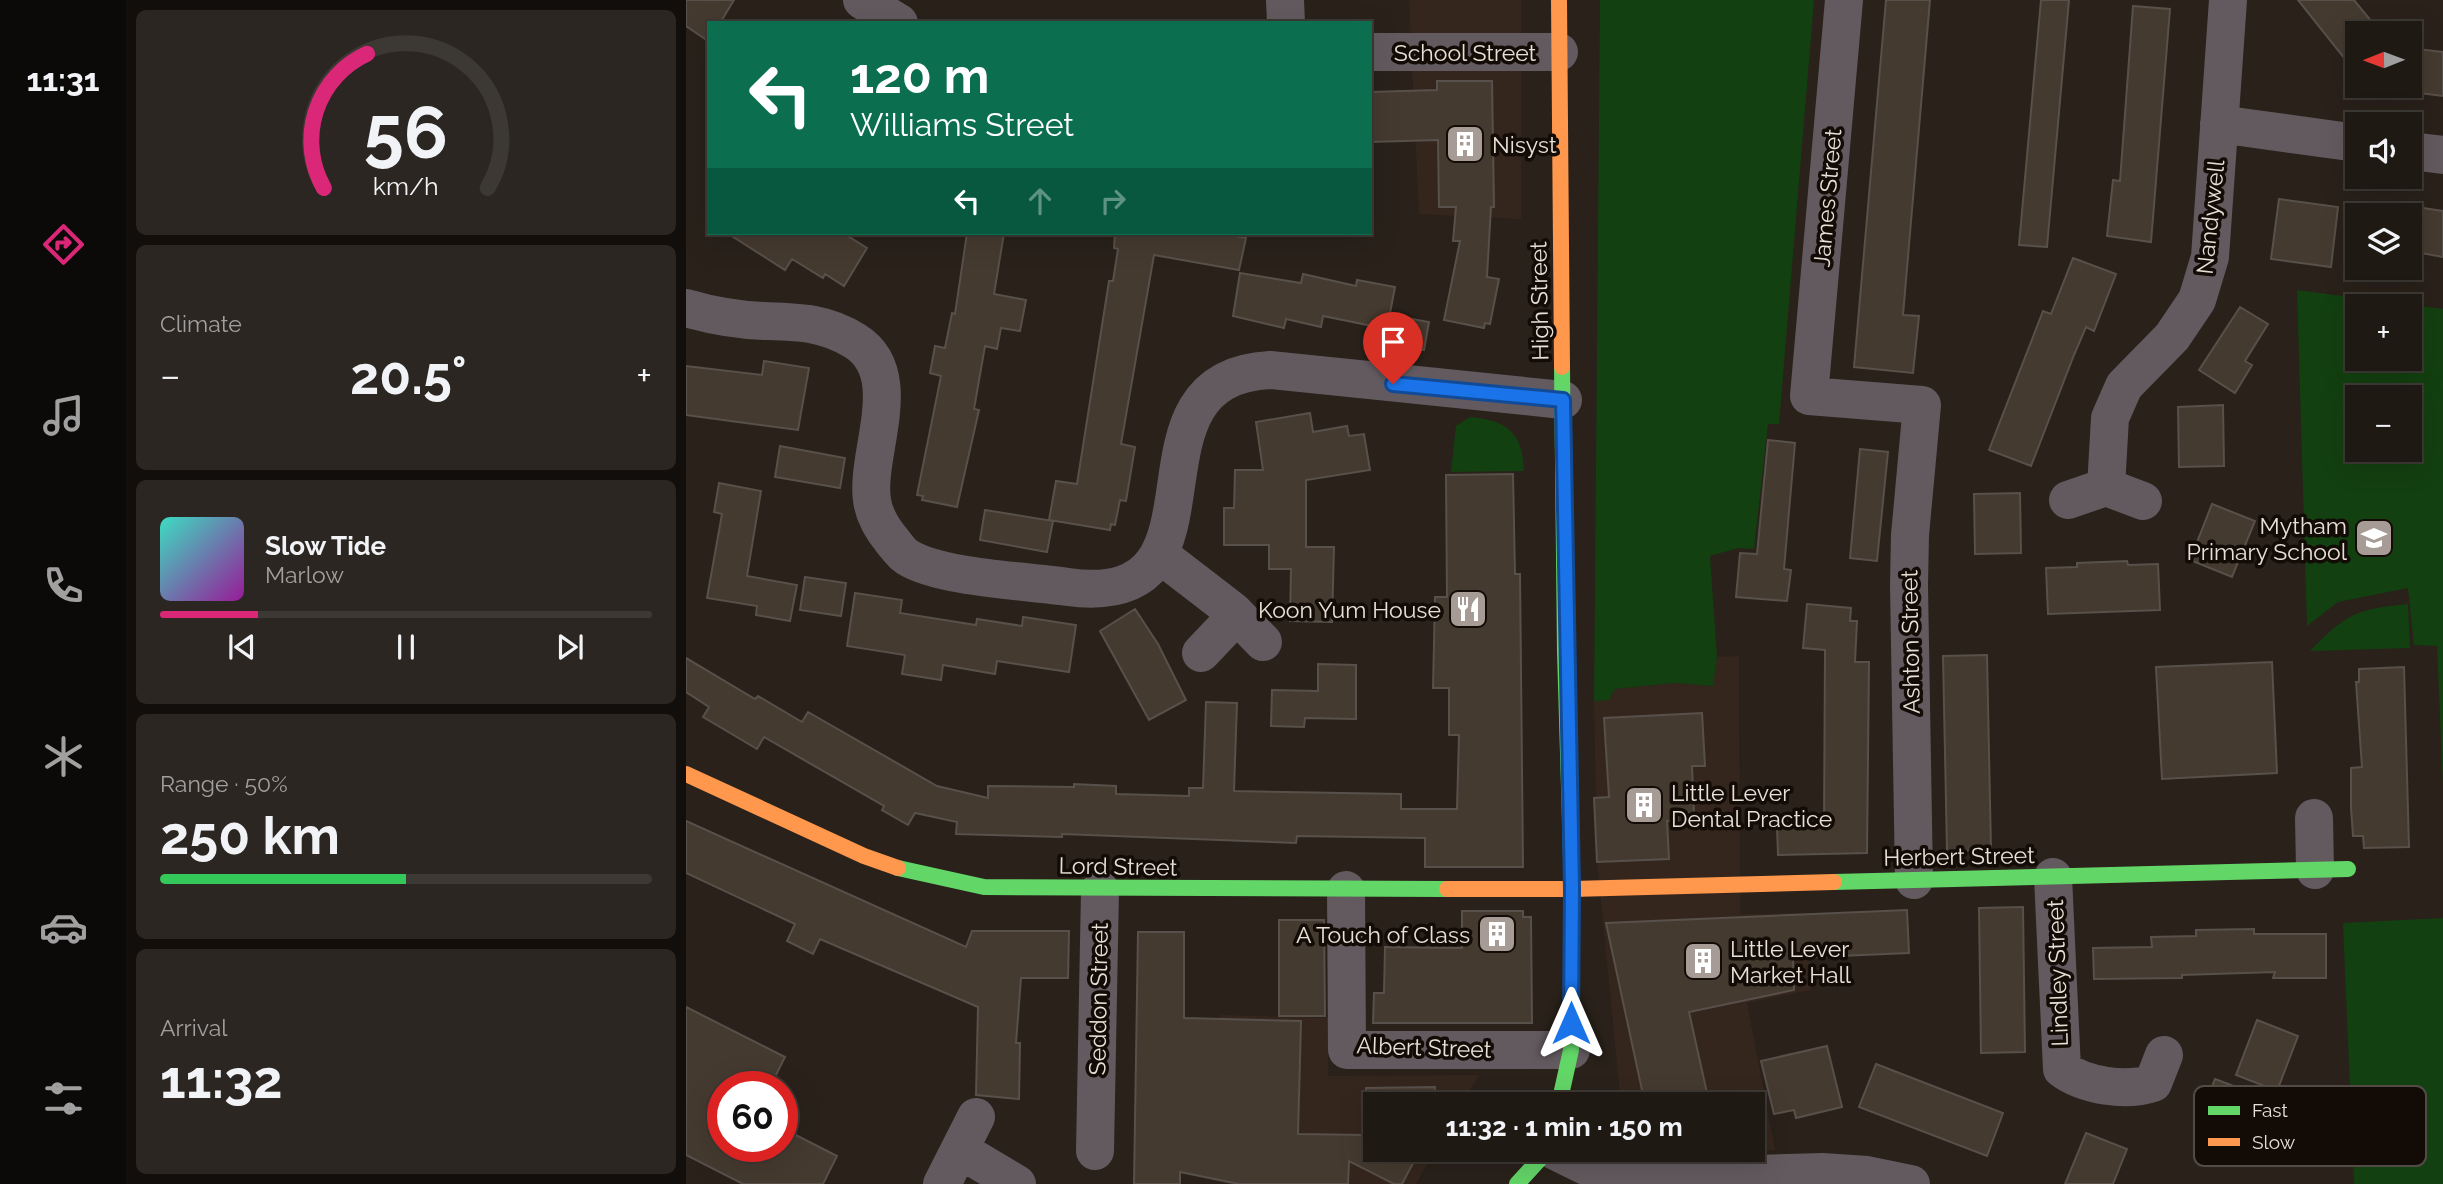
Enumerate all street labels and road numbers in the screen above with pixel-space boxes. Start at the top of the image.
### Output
street label: School Street [1394,39,1537,66]
street label: James Street [1808,127,1847,268]
street label: Nandywell [2191,158,2229,275]
street label: High Street [1524,241,1554,361]
street label: Ashton Street [1895,569,1925,714]
street label: Herbert Street [1883,841,2035,871]
street label: Lord Street [1059,851,1178,881]
street label: Lindley Street [2041,899,2073,1047]
street label: Seddon Street [1083,922,1113,1076]
street label: Albert Street [1356,1031,1492,1063]

